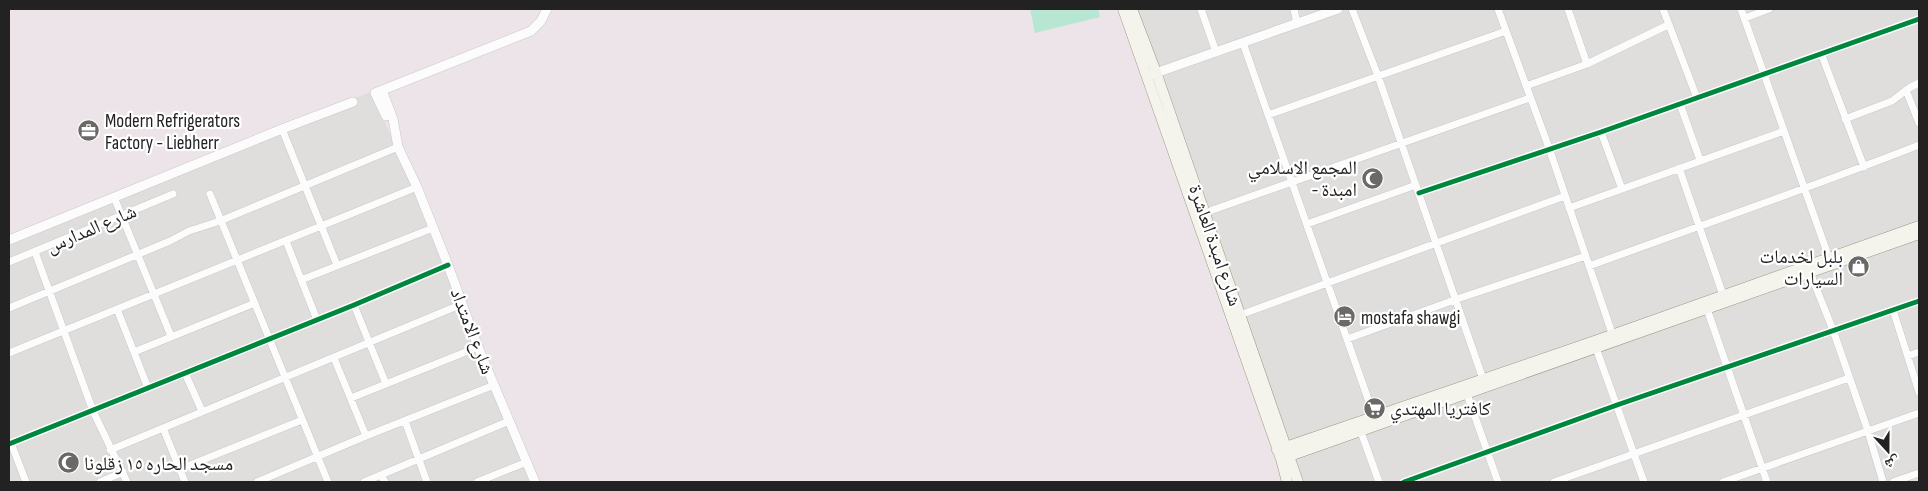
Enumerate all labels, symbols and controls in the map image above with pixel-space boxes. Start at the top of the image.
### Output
place label: Modern Refrigerators Factory - Liebherr [105,110,240,155]
office icon: Modern Refrigerators Factory - Liebherr [77,119,101,143]
place label: المجمع الاسلامي - امبدة [1248,157,1357,202]
mosque icon: المجمع الاسلامي - امبدة [1361,166,1385,190]
street label: شارع امبدة العاشرة [1183,182,1246,309]
street label: شارع المدارس [43,200,140,259]
place label: بلبل لخدمات السيارات [1759,246,1843,291]
shop icon: بلبل لخدمات السيارات [1847,255,1871,279]
street label: شارع الامتداد [445,285,499,378]
hotel icon: mostafa shawgi [1333,305,1357,329]
place label: mostafa shawgi [1361,307,1460,330]
supermarket icon: كافتريا المهتدي [1362,396,1386,420]
place label: كافتريا المهتدي [1390,398,1491,424]
north arrow [1863,426,1913,476]
mosque icon: مسجد الحاره ١٥ زقلونا [56,451,80,475]
text: ش [1882,452,1902,473]
place label: مسجد الحاره ١٥ زقلونا [84,453,233,476]

